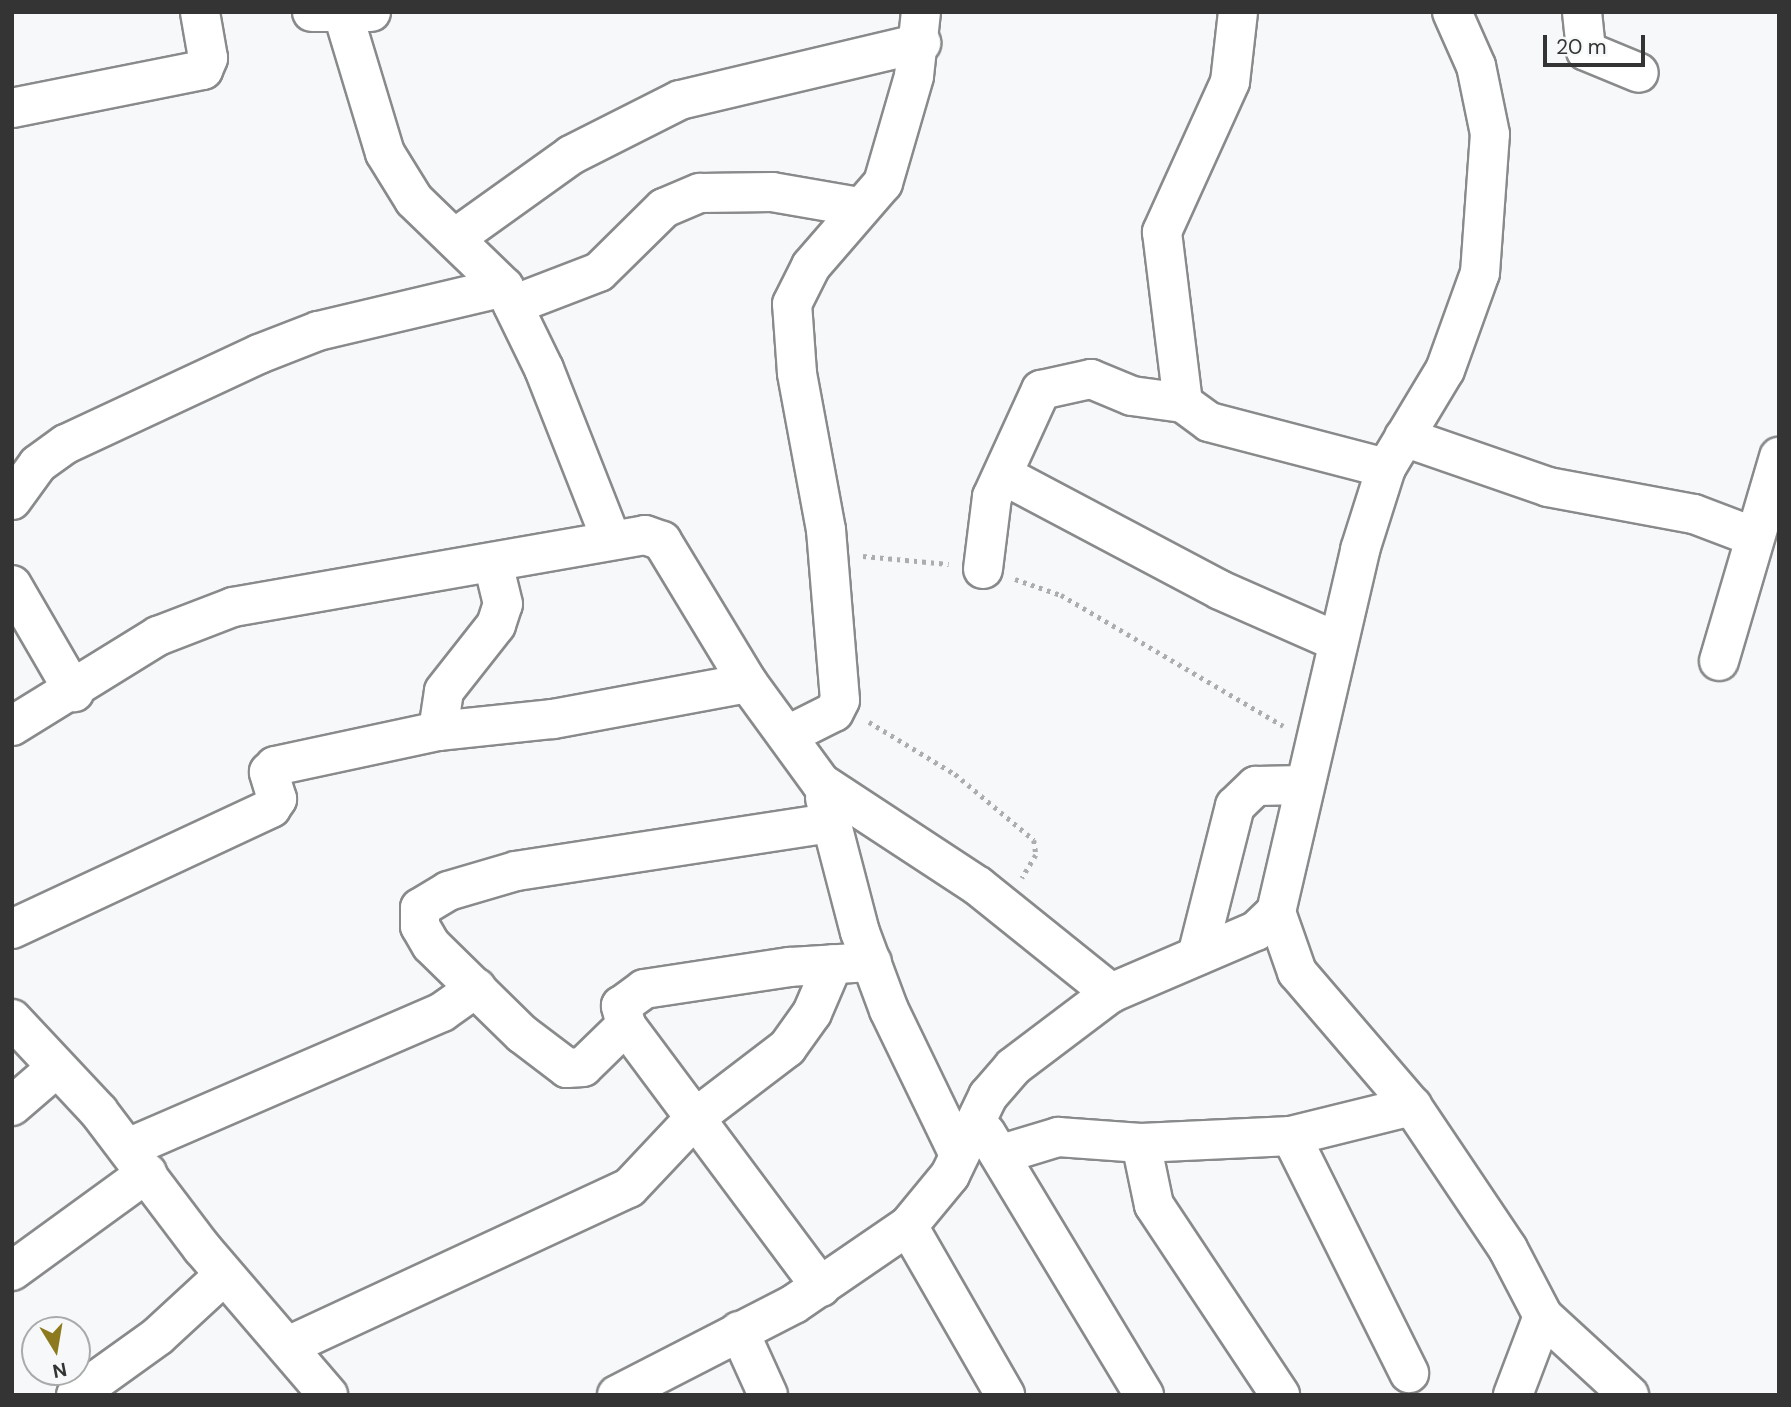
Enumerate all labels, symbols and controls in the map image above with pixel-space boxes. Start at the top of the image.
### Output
scale bar [1546,21,1648,65]
text: 20 m [1556,33,1607,61]
north arrow [21,1316,91,1386]
text: N [51,1357,69,1384]

